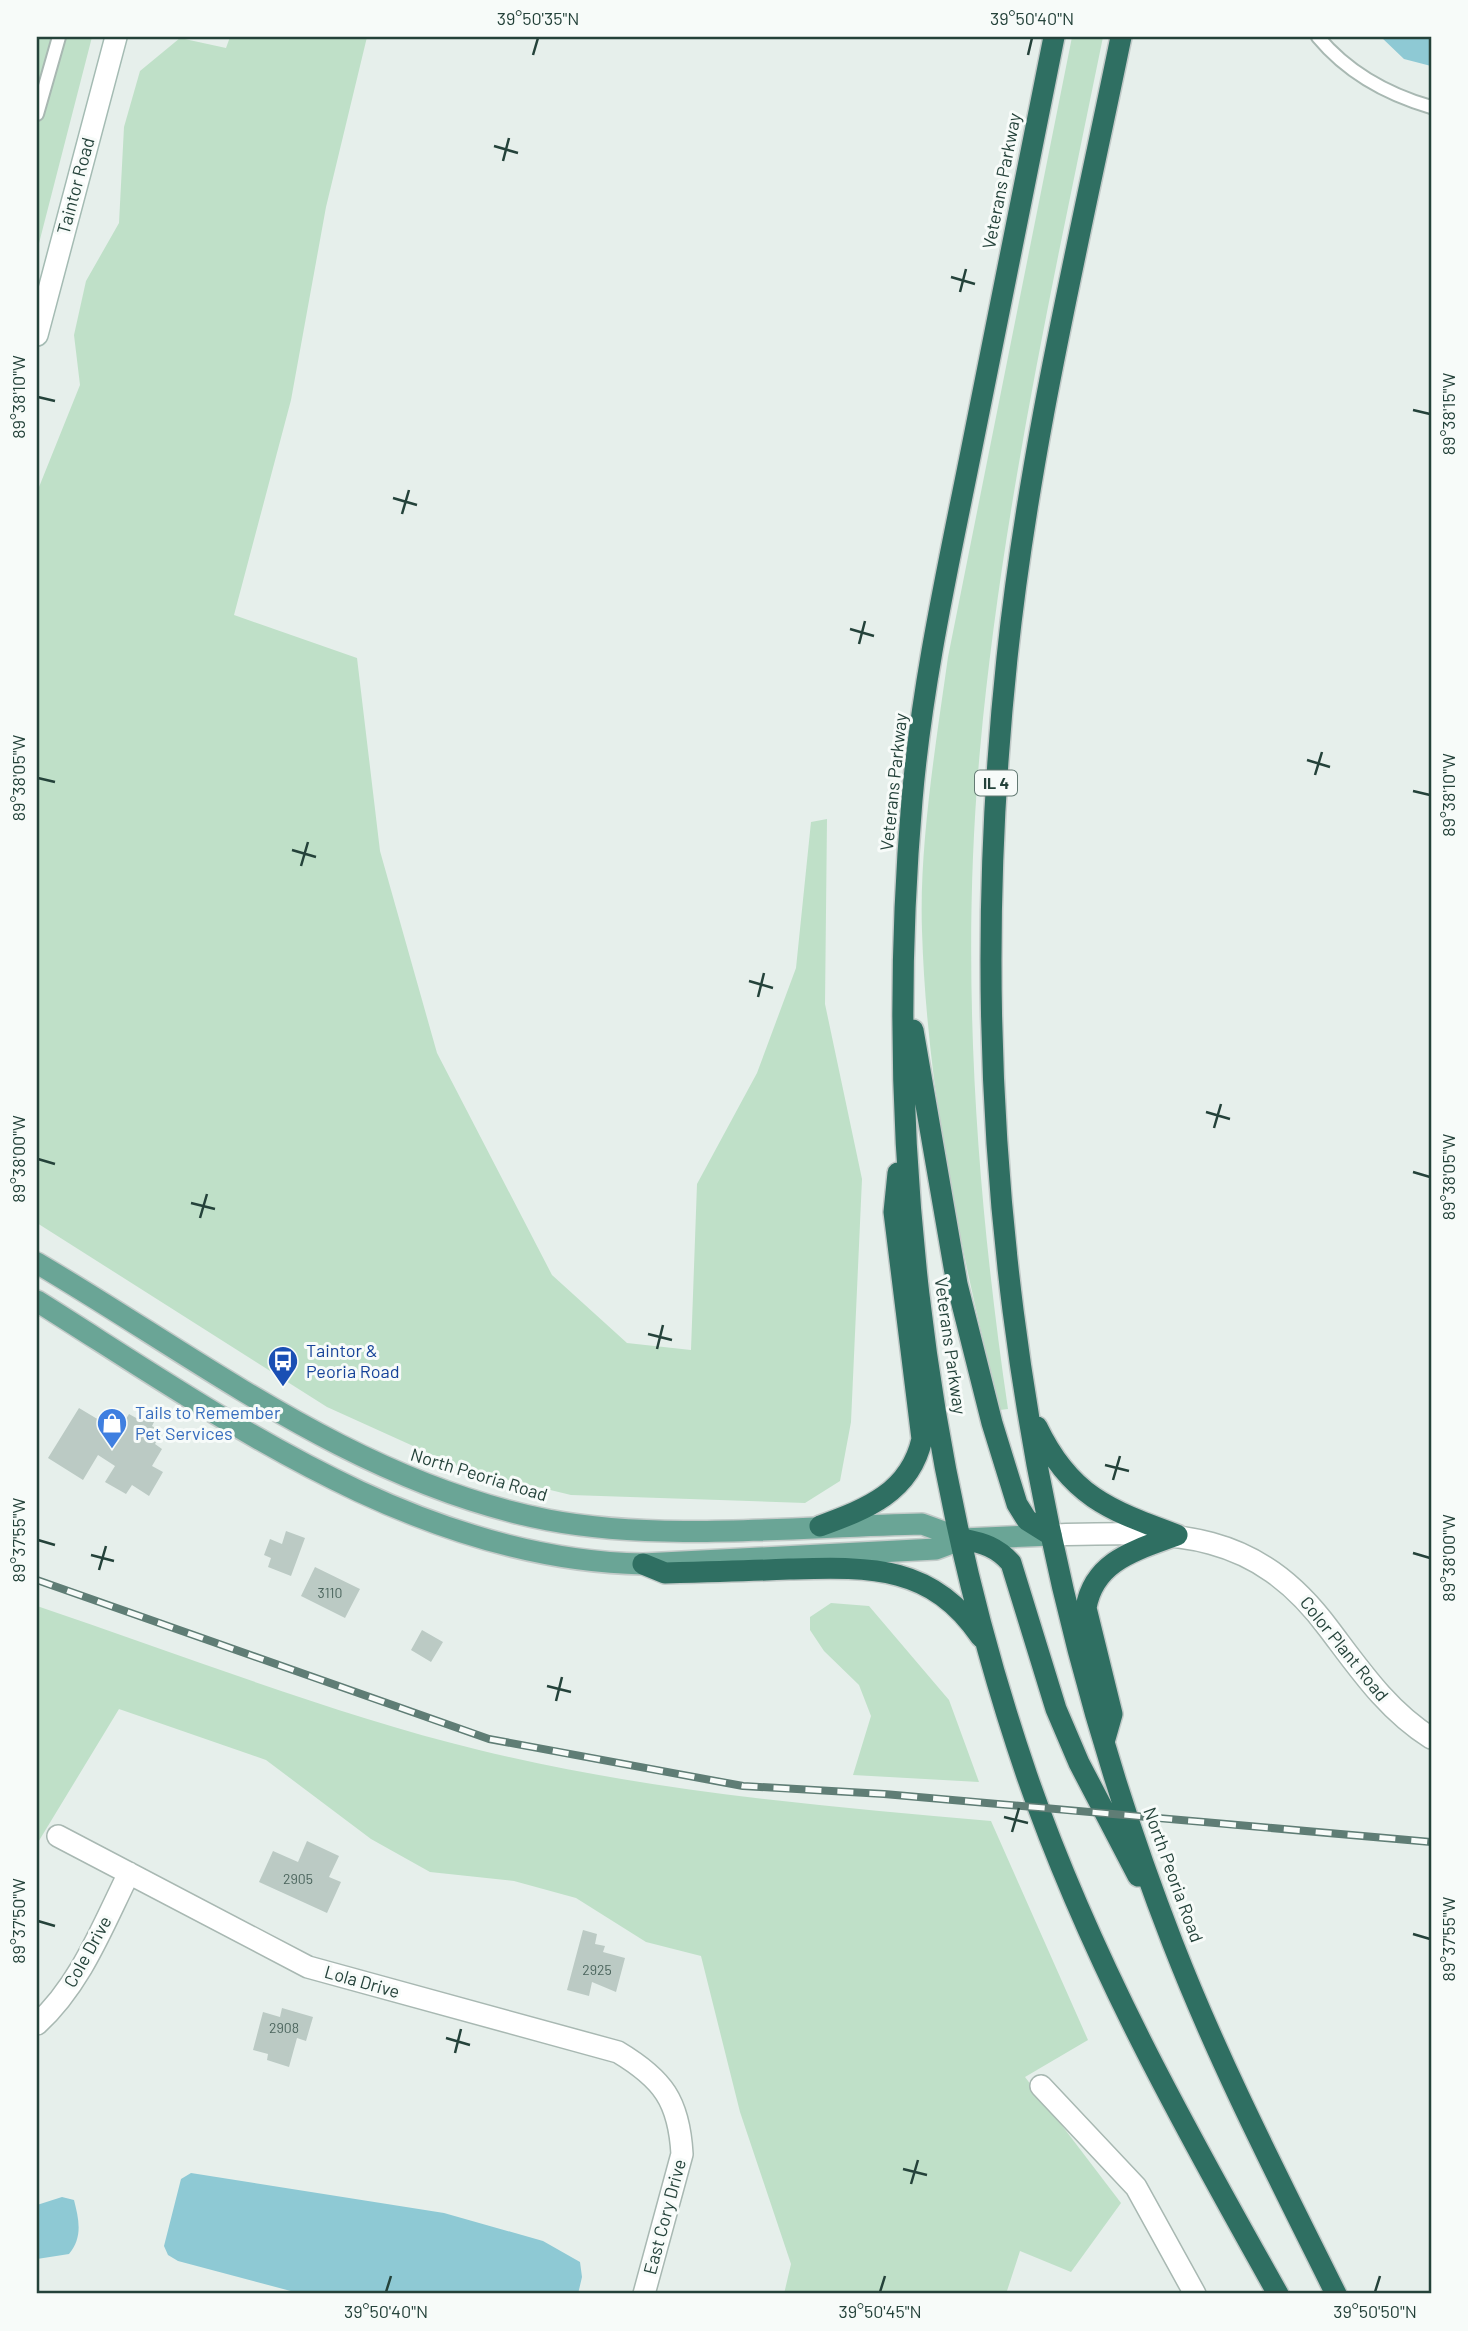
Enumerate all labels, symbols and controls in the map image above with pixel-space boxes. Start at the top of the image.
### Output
text: 39°50'35"N [497,7,579,29]
text: 39°50'40"N [990,7,1074,29]
street label: Veterans Parkway [977,111,1025,251]
street label: Taintor Road [52,135,99,237]
text: 89°38'10"W [7,355,29,439]
text: 89°38'15"W [1437,372,1459,455]
street label: Veterans Parkway [875,712,911,852]
text: 89°38'05"W [7,735,29,821]
text: 89°38'10"W [1437,753,1459,837]
road number: IL 4 [975,770,1017,796]
text: 89°38'00"W [7,1115,29,1203]
text: 89°38'05"W [1437,1134,1459,1220]
street label: Veterans Parkway [930,1276,972,1416]
place label: Taintor & Peoria Road [306,1339,399,1382]
bus stop icon: Taintor & Peoria Road [266,1344,300,1388]
place label: Tails to Remember Pet Services [135,1401,281,1444]
shop icon: Tails to Remember Pet Services [95,1406,129,1450]
street label: North Peoria Road [408,1443,550,1505]
text: 89°37'55"W [7,1497,29,1582]
text: 89°38'00"W [1437,1514,1459,1602]
house number: 3110 [318,1584,342,1601]
street label: Color Plant Road [1296,1592,1394,1705]
street label: North Peoria Road [1139,1804,1209,1945]
house number: 2905 [283,1870,313,1887]
text: 89°37'50"W [7,1878,29,1964]
text: 89°37'55"W [1437,1896,1459,1981]
street label: Cole Drive [59,1912,116,1991]
street label: Lola Drive [322,1960,402,2002]
house number: 2925 [582,1961,612,1978]
house number: 2908 [269,2019,299,2036]
street label: East Cory Drive [638,2157,690,2277]
text: 39°50'40"N [344,2300,428,2322]
text: 39°50'45"N [838,2300,922,2322]
text: 39°50'50"N [1333,2300,1417,2322]

